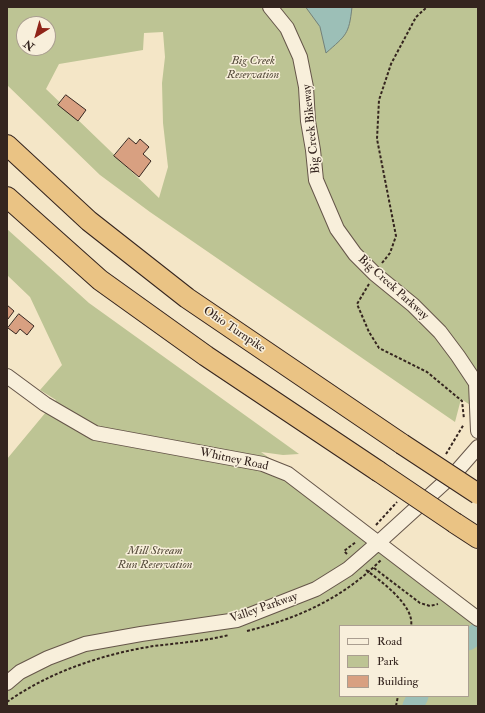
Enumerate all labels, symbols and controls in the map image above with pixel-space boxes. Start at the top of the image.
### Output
north arrow [16,16,56,56]
text: N [21,37,37,53]
park label: Big Creek Reservation [227,54,279,82]
street label: Big Creek Bikeway [300,84,324,174]
street label: Big Creek Parkway [355,253,431,323]
street label: Ohio Turnpike [200,304,268,356]
street label: Whitney Road [198,446,270,474]
park label: Mill Stream Run Reservation [118,544,192,572]
street label: Valley Parkway [228,590,300,626]
legend [339,625,469,697]
text: Road [377,634,402,649]
text: Park [377,654,399,669]
text: Building [377,674,418,689]

